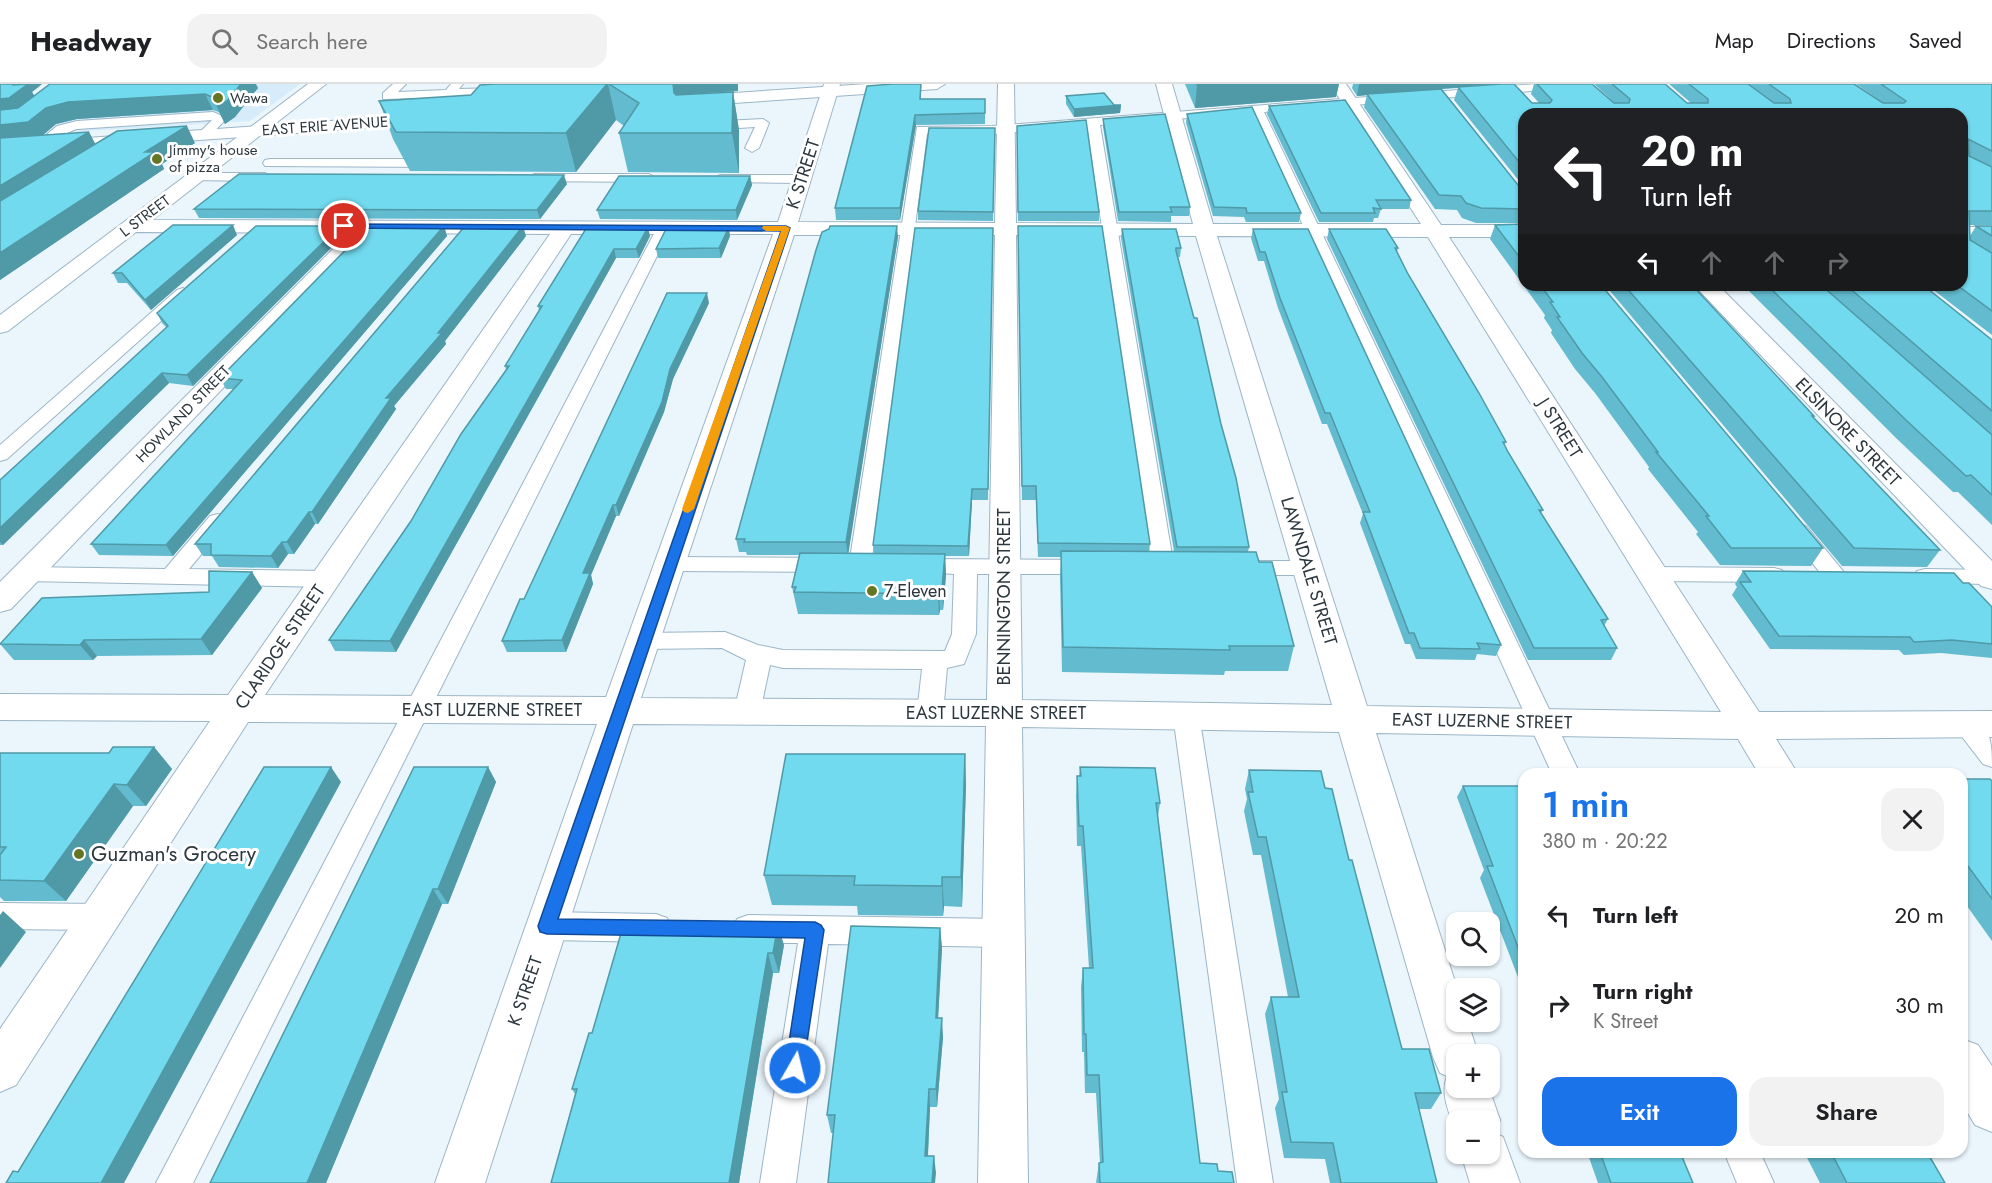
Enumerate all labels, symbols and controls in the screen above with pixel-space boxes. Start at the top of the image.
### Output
search box [187,14,607,68]
text: Headway [30,21,151,62]
icon: search [208,25,241,58]
text: Search here [256,25,368,57]
text: Map [1715,26,1754,56]
text: Directions [1787,26,1876,56]
text: Saved [1909,26,1962,56]
place label: Wawa [230,87,268,109]
marker: Wawa [211,91,225,105]
street label: EAST ERIE AVENUE [261,111,389,141]
text: 20 m [1641,121,1743,182]
icon: left [1542,132,1620,210]
street label: K STREET [780,135,827,212]
place label: Jimmy's house of pizza [167,139,258,178]
marker: Jimmy's house of pizza [150,152,164,166]
text: Turn left [1641,177,1731,216]
street label: L STREET [115,190,175,242]
pin [318,200,369,251]
icon: arrive [327,209,360,242]
icon: left [1632,246,1665,279]
icon: ahead [1695,246,1728,279]
icon: ahead [1758,246,1791,279]
icon: right [1821,246,1854,279]
street label: HOWLAND STREET [131,360,235,467]
street label: ELSINORE STREET [1789,372,1907,493]
street label: J STREET [1530,391,1589,463]
street label: LAWNDALE STREET [1274,494,1344,649]
street label: BENNINGTON STREET [991,508,1017,686]
place label: 7-Eleven [884,578,947,604]
street label: CLARIDGE STREET [229,579,332,715]
marker: 7-Eleven [865,584,879,598]
street label: EAST LUZERNE STREET [402,697,583,723]
street label: EAST LUZERNE STREET [906,700,1087,726]
street label: EAST LUZERNE STREET [1392,706,1573,736]
text: 1 min [1542,778,1629,830]
button: close [1881,788,1944,851]
text: 380 m · 20:22 [1542,827,1668,856]
place label: Guzman's Grocery [91,839,257,869]
marker: Guzman's Grocery [72,847,86,861]
icon: left [1542,899,1575,932]
text: Turn left [1593,899,1678,931]
text: 20 m [1895,899,1944,931]
map controls [1446,912,1500,1164]
button: search [1446,912,1500,966]
street label: K STREET [501,952,549,1029]
text: Turn right [1593,975,1693,1007]
button: layers [1446,978,1500,1032]
icon: right [1542,989,1575,1022]
text: 30 m [1895,989,1944,1021]
text: K Street [1593,1007,1658,1036]
position arrow [763,1036,827,1100]
button: + [1446,1044,1500,1098]
button: Exit [1542,1077,1737,1146]
button: Share [1749,1077,1944,1146]
button: − [1446,1110,1500,1164]

